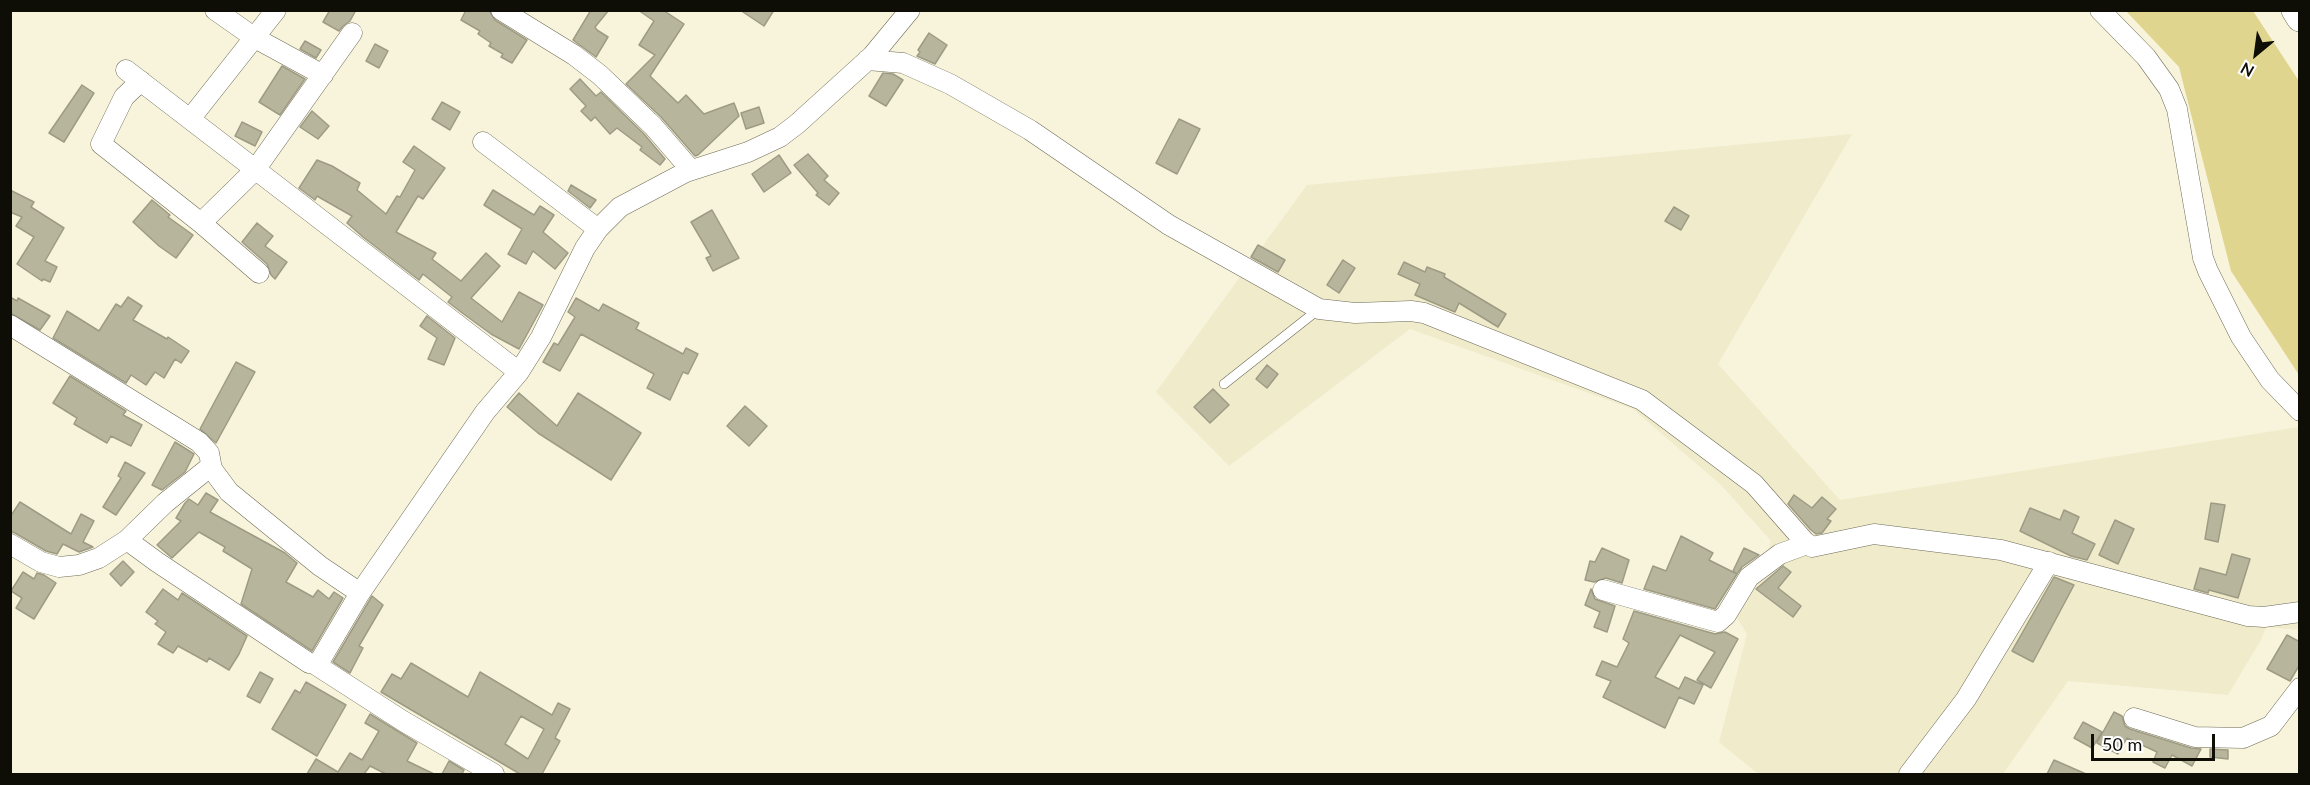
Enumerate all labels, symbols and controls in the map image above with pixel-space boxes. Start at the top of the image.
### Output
north arrow [2226,24,2286,84]
text: N [2237,59,2257,81]
scale bar [2094,722,2218,760]
text: 50 m [2102,733,2142,755]

